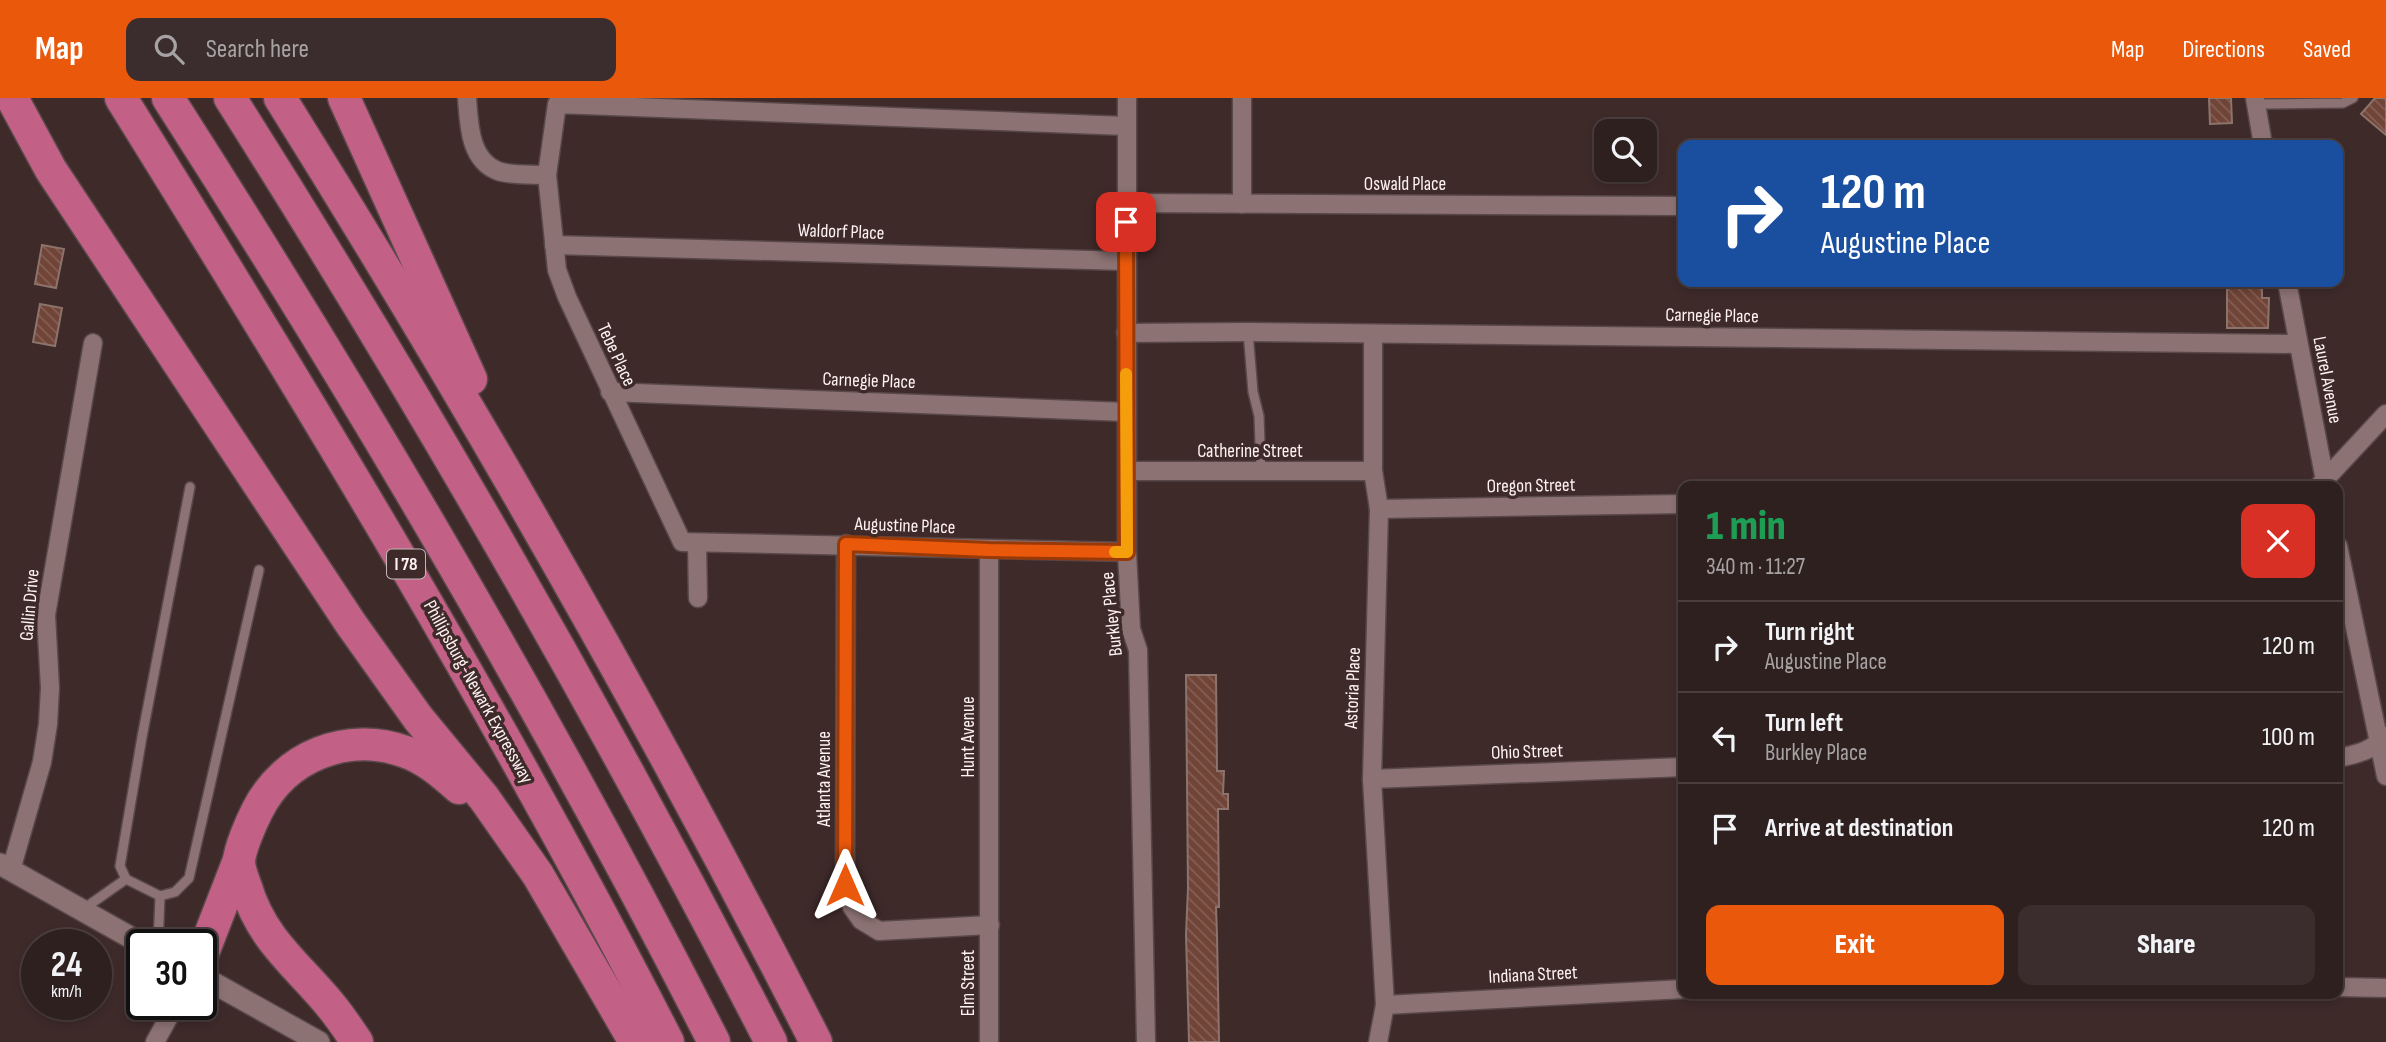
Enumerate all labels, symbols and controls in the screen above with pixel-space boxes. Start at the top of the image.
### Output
search box [126,18,616,81]
text: Map [35,29,84,69]
icon: search [150,30,188,68]
text: Search here [206,34,309,65]
text: Map [2111,35,2144,64]
text: Directions [2182,35,2265,64]
text: Saved [2303,35,2351,64]
map controls [1594,119,1657,182]
button: search [1594,119,1657,182]
text: 120 m [1821,164,1926,223]
icon: right [1706,168,1797,259]
street label: Oswald Place [1364,173,1446,196]
pin [1096,192,1156,252]
icon: arrive [1107,203,1145,241]
street label: Waldorf Place [797,219,885,245]
text: Augustine Place [1821,224,1990,263]
street label: Carnegie Place [1665,304,1759,328]
street label: Tebe Place [591,320,641,390]
street label: Laurel Avenue [2307,335,2347,425]
street label: Carnegie Place [822,368,916,394]
street label: Catherine Street [1197,440,1303,463]
street label: Oregon Street [1486,474,1576,498]
text: 1 min [1706,501,1786,552]
button: close [2241,504,2315,578]
street label: Augustine Place [853,513,956,539]
road number: I 78 [387,550,425,578]
text: 340 m · 11:27 [1706,553,1805,581]
street label: Gallin Drive [15,568,45,642]
street label: Burkley Place [1096,571,1128,657]
street label: Phillipsburg-Newark Expressway [418,596,538,788]
text: Turn right [1765,617,1854,648]
icon: right [1706,628,1744,666]
text: 120 m [2262,631,2315,662]
street label: Astoria Place [1340,647,1366,730]
text: Augustine Place [1765,648,1887,676]
street label: Hunt Avenue [957,696,980,778]
text: Turn left [1765,708,1843,739]
icon: left [1706,719,1744,757]
text: 100 m [2262,722,2315,753]
street label: Atlanta Avenue [813,731,836,828]
street label: Ohio Street [1491,739,1564,765]
text: Burkley Place [1765,739,1867,767]
icon: arrive [1706,810,1744,848]
text: Arrive at destination [1765,813,1953,844]
text: 120 m [2262,813,2315,844]
position arrow [808,848,882,922]
button: Exit [1706,905,2004,985]
button: Share [2018,905,2315,985]
speed limit sign: 30 [126,929,217,1020]
text: 24 [51,944,82,987]
street label: Elm Street [957,949,980,1016]
street label: Indiana Street [1488,961,1578,989]
text: km/h [51,981,82,1002]

